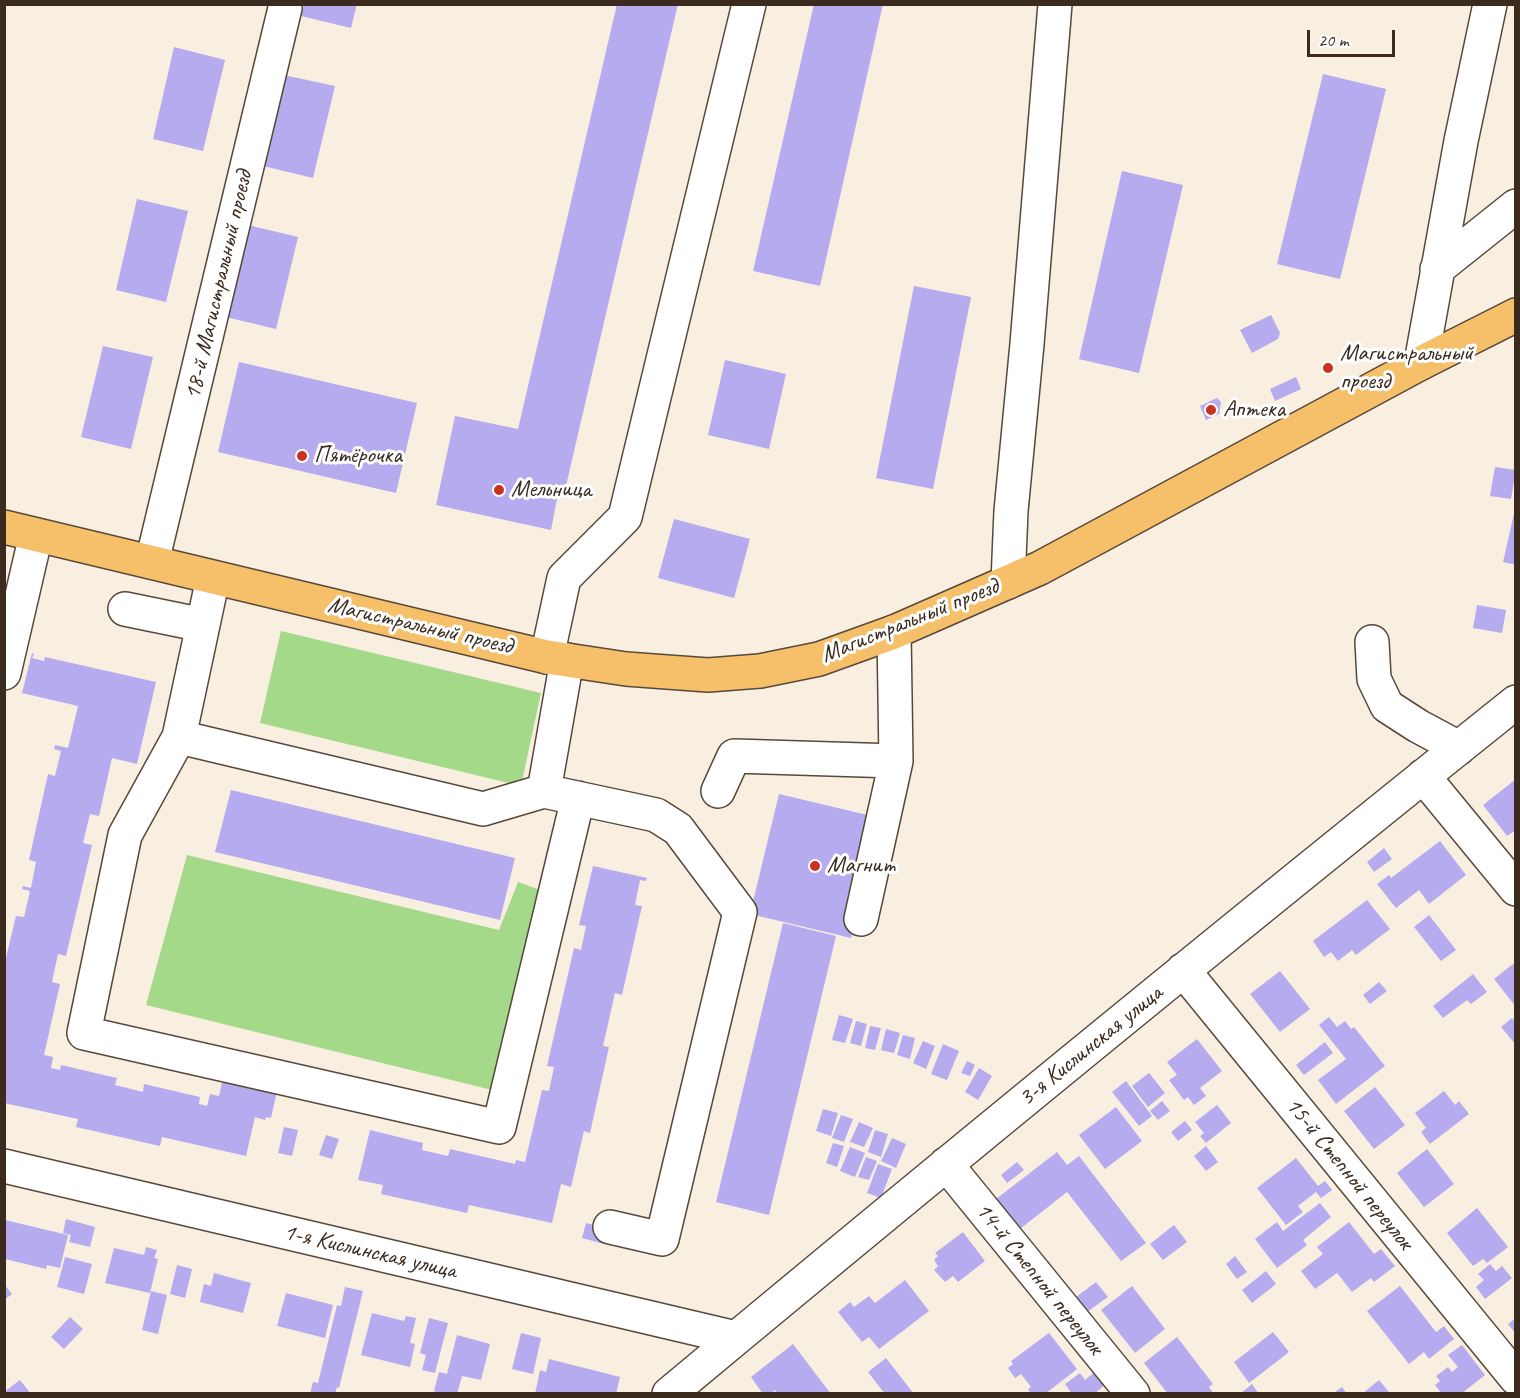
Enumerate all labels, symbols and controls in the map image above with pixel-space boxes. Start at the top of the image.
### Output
scale bar [1310,18,1398,56]
text: 20 m [1318,29,1349,51]
street label: 18-й Магистральный проезд [179,168,259,402]
place label: Магистральный проезд [1340,340,1473,396]
marker: Магистральный проезд [1321,361,1335,375]
place label: Аптека [1223,396,1285,424]
marker: Аптека [1204,403,1218,417]
place label: Пятёрочка [314,442,402,470]
marker: Пятёрочка [295,449,309,463]
place label: Мельница [511,476,591,504]
marker: Мельница [492,483,506,497]
street label: Магистральный проезд [817,572,1003,670]
street label: Магистральный проезд [325,591,515,661]
place label: Магнит [827,852,895,880]
marker: Магнит [808,859,822,873]
street label: 3-я Кислинская улица [1013,979,1169,1113]
street label: 15-й Степной переулок [1279,1092,1419,1256]
street label: 14-й Степной переулок [969,1197,1109,1361]
street label: 1-я Кислинская улица [281,1218,459,1286]

